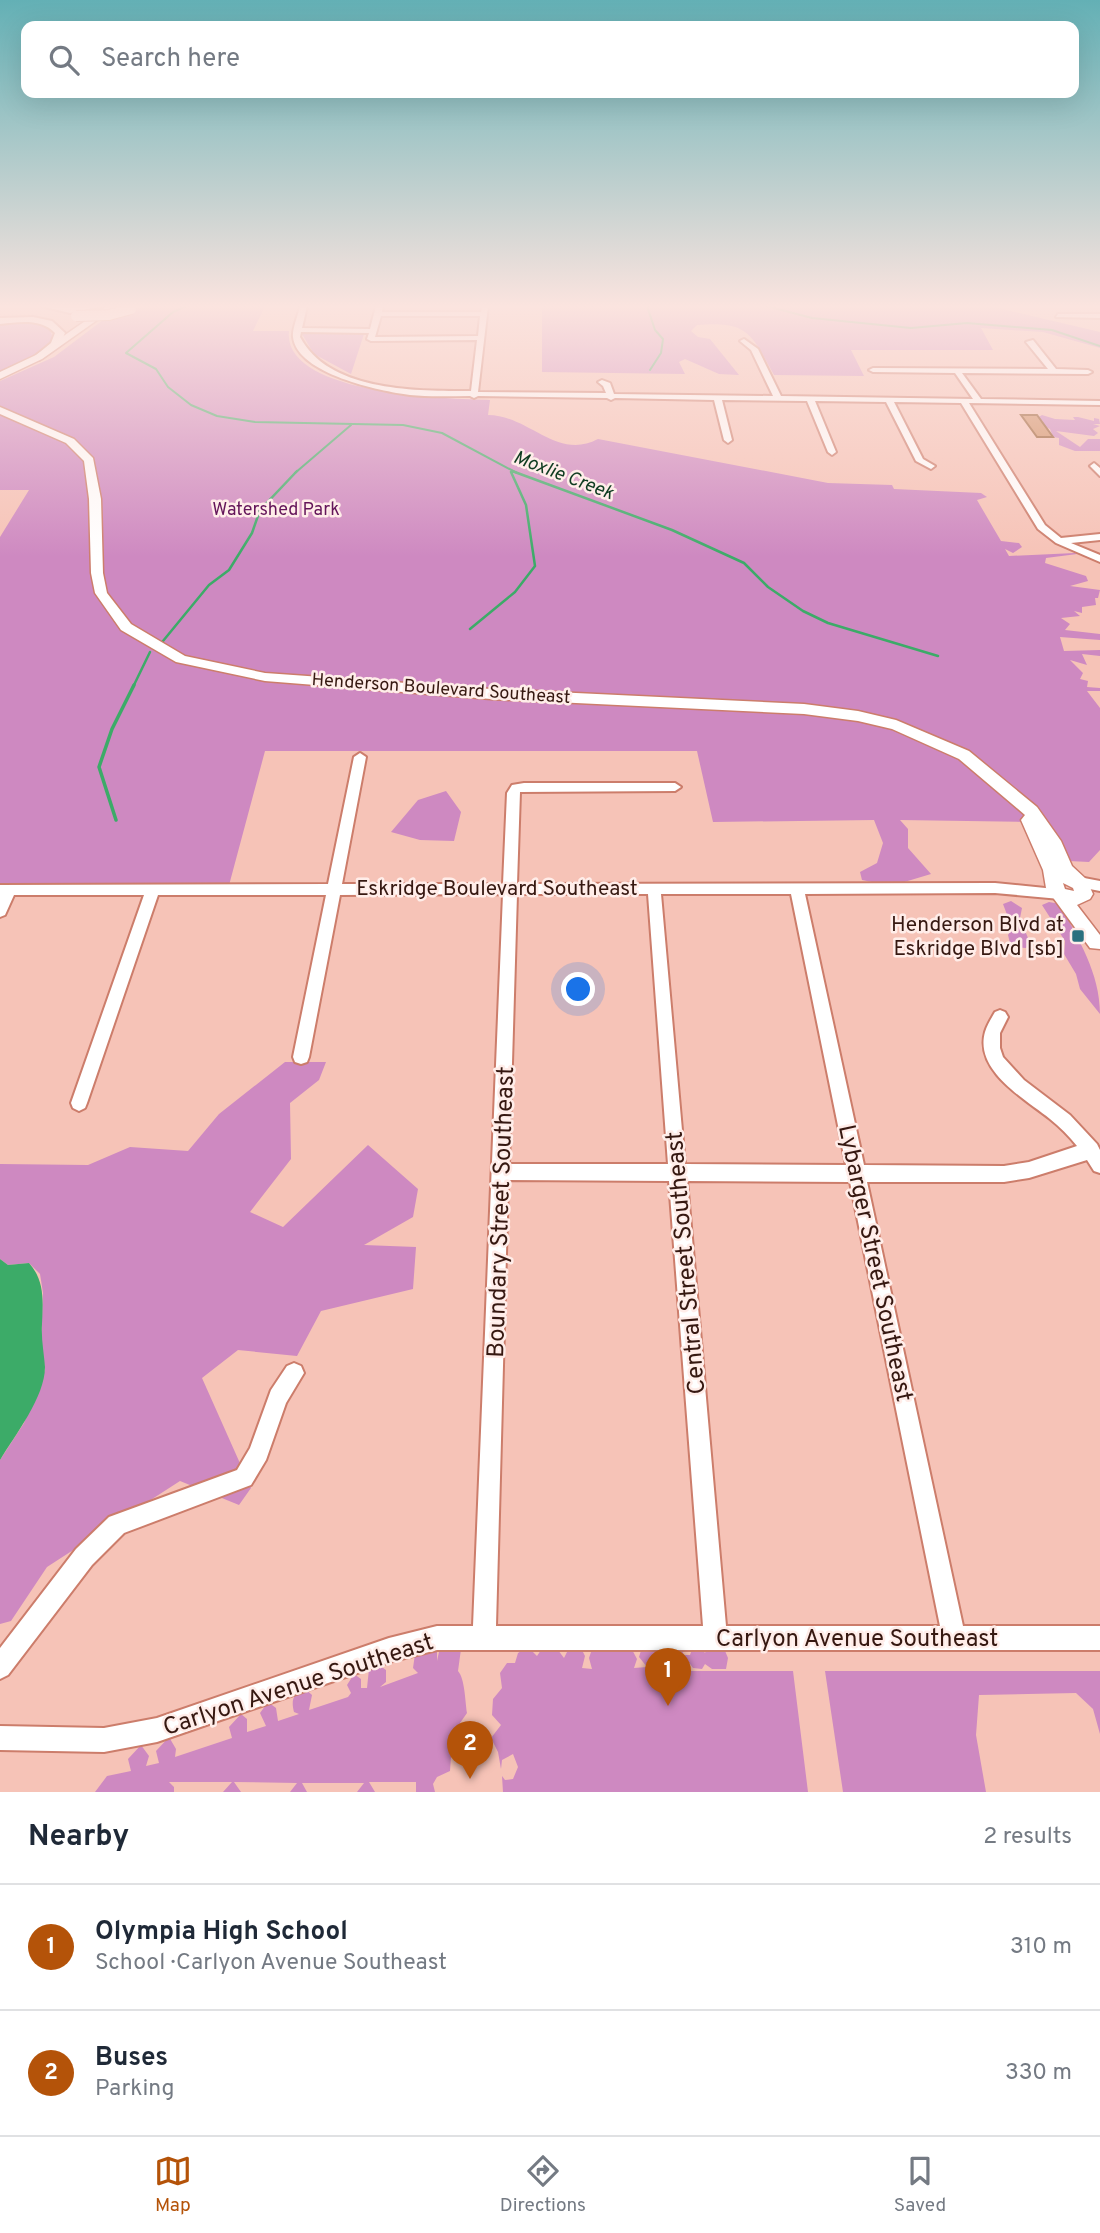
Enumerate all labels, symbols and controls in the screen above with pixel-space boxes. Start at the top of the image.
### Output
search box [21,21,1079,98]
icon: search [45,41,83,79]
text: Search here [101,43,240,76]
water label: Moxlie Creek [510,446,617,506]
park label: Watershed Park [212,499,340,522]
street label: Henderson Boulevard Southeast [311,669,571,710]
street label: Eskridge Boulevard Southeast [356,876,638,903]
place label: Henderson Blvd at Eskridge Blvd [sb] [891,912,1064,963]
marker: Henderson Blvd at Eskridge Blvd [sb] [1070,928,1086,944]
your location [561,972,595,1006]
street label: Boundary Street Southeast [482,1066,522,1358]
street label: Lybarger Street Southeast [830,1122,918,1405]
street label: Central Street Southeast [661,1130,713,1396]
street label: Carlyon Avenue Southeast [716,1625,998,1655]
street label: Carlyon Avenue Southeast [160,1628,438,1744]
pin: 1 [645,1648,691,1706]
pin: 2 [447,1721,493,1779]
text: Nearby [28,1819,129,1856]
text: 2 results [983,1823,1072,1852]
text: Olympia High School [95,1916,348,1949]
text: 1 [46,1933,56,1962]
text: 310 m [1010,1933,1072,1962]
text: School · Carlyon Avenue Southeast [95,1949,447,1978]
text: Buses [95,2042,168,2075]
text: 2 [44,2059,58,2088]
text: 330 m [1005,2059,1072,2088]
text: Parking [95,2075,175,2104]
tab: Map [154,2152,192,2218]
tab: Directions [500,2152,586,2218]
tab: Saved [894,2152,946,2218]

